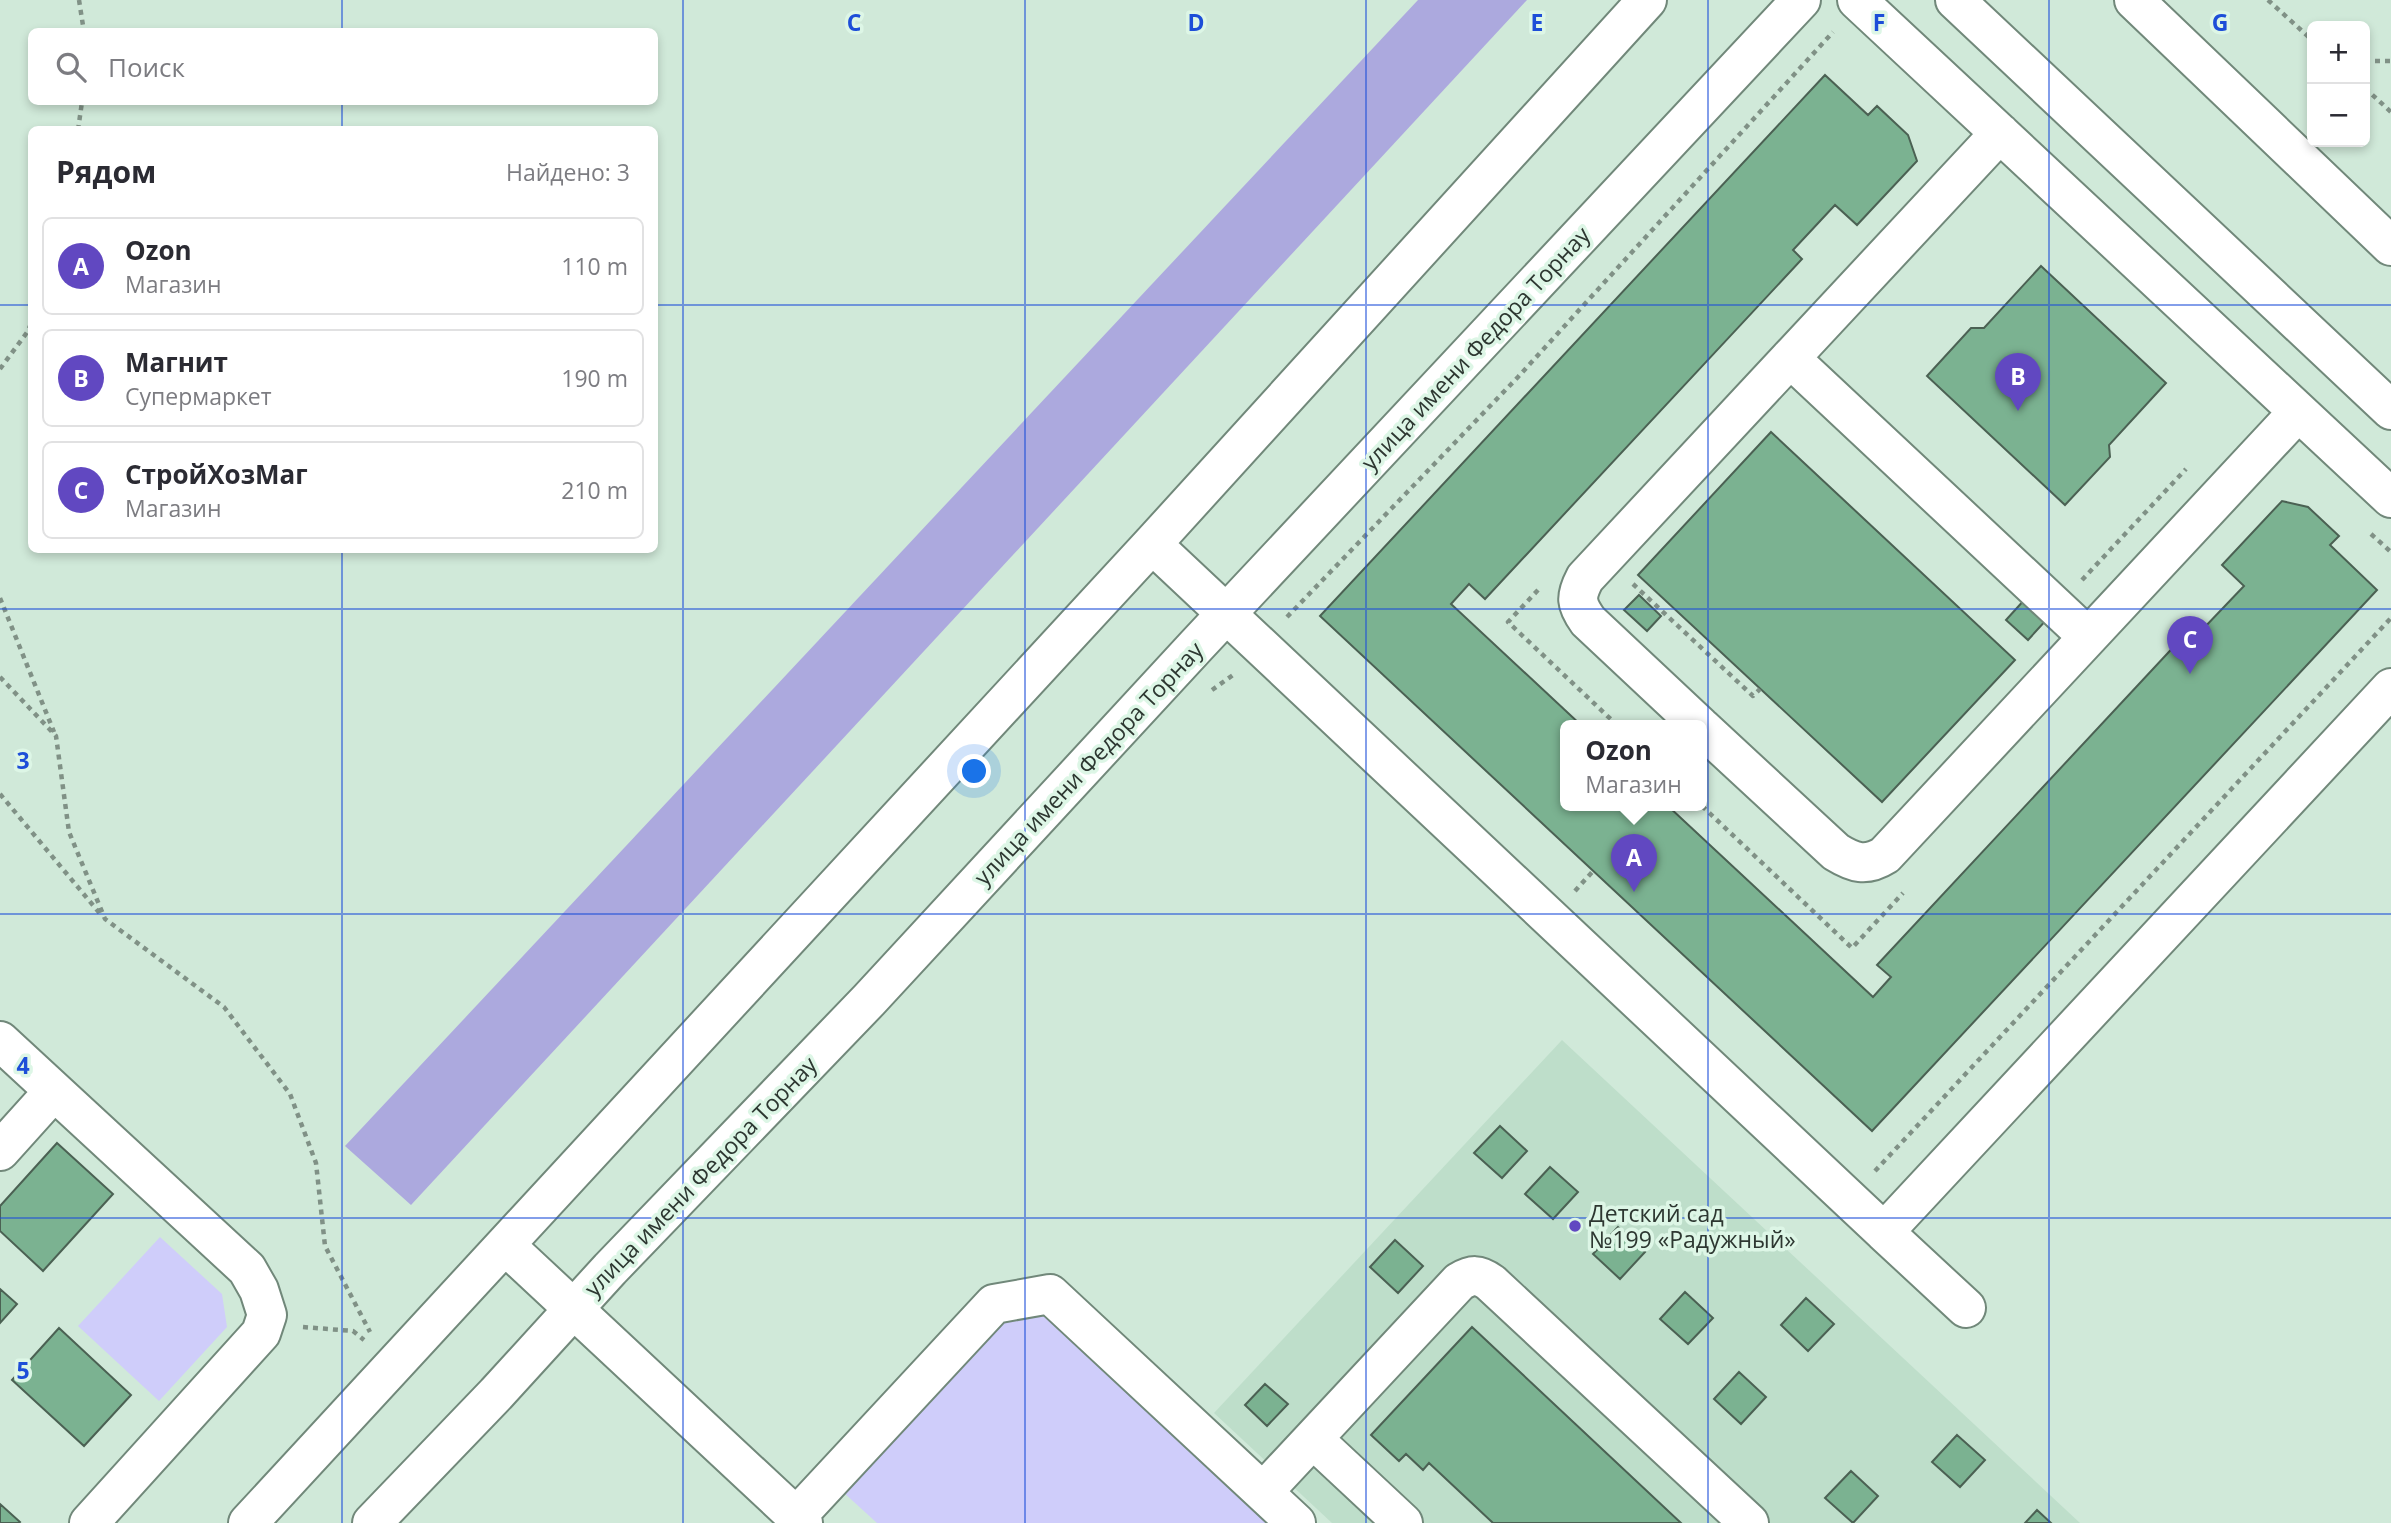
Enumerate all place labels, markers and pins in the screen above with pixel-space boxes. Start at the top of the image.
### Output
pin: B [1995,353,2041,411]
pin: C [2167,616,2213,674]
pin: A [1611,834,1657,892]
place label: Детский сад №199 «Радужный» [1589,1197,1796,1255]
marker: Детский сад №199 «Радужный» [1567,1218,1583,1234]

